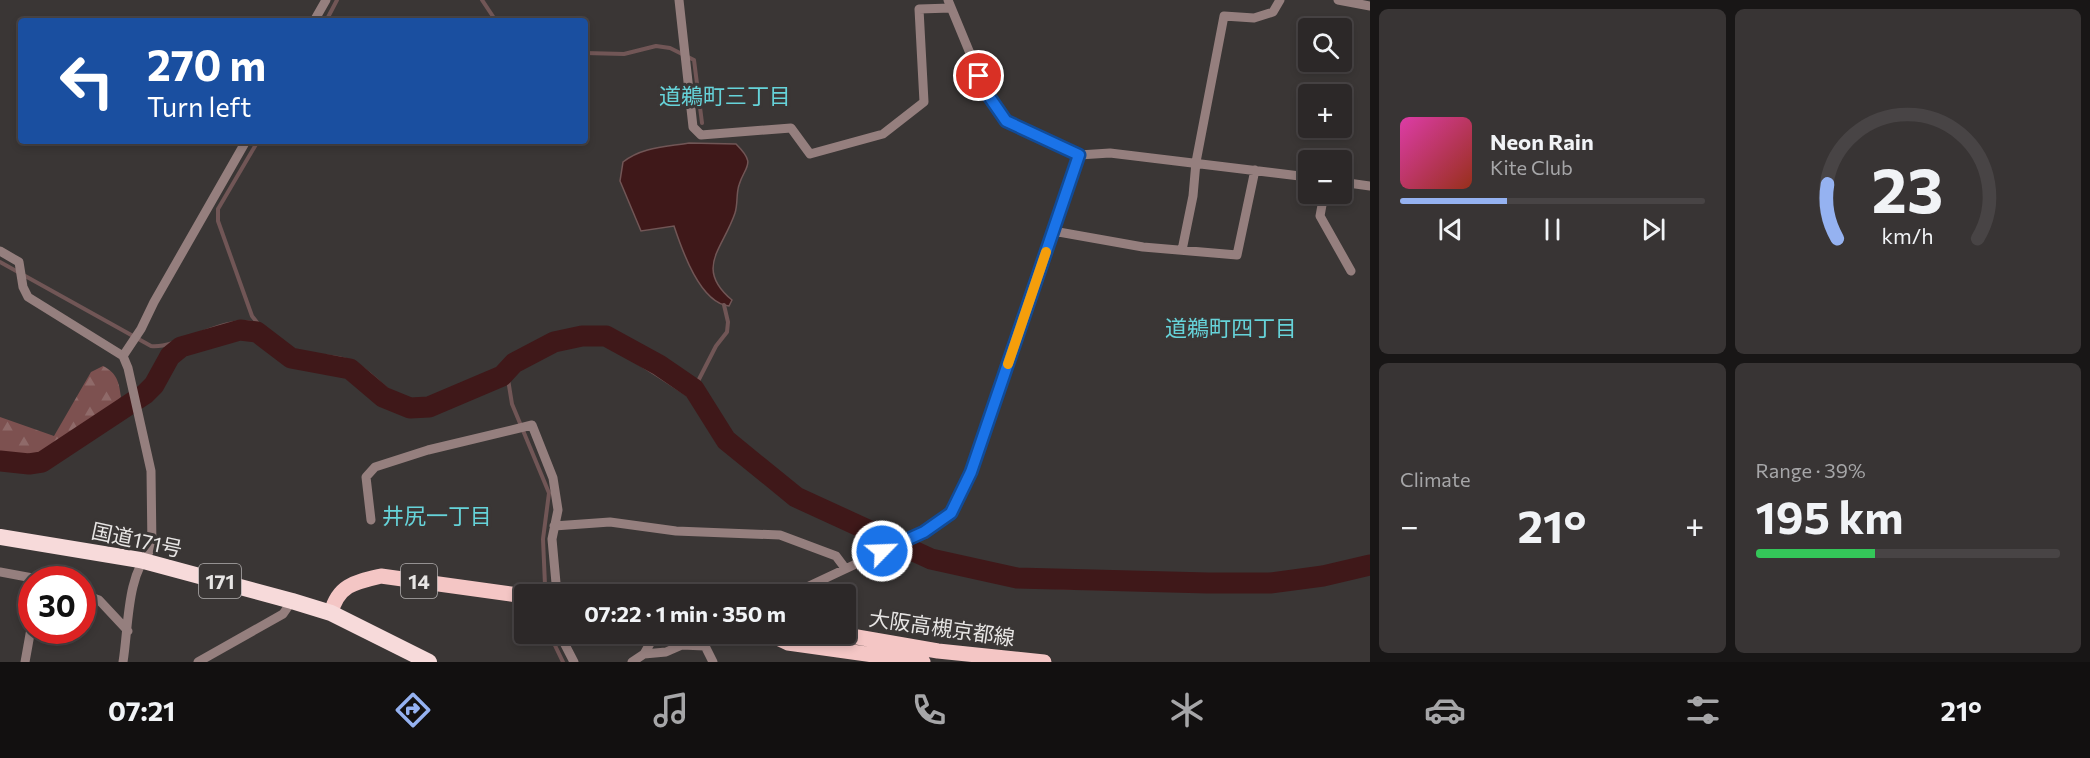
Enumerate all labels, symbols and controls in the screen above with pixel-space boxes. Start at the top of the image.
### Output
map controls [1298,18,1352,204]
button: search [1298,18,1352,72]
text: 270 m [147,38,266,90]
icon: left [48,42,126,120]
pin [953,50,1004,101]
icon: arrive [962,59,995,92]
district label: 道鵜町三丁目 [659,82,791,109]
button: + [1298,84,1352,138]
text: Turn left [147,90,251,123]
text: Neon Rain [1490,128,1594,155]
button: − [1298,150,1352,204]
text: 23 [1872,150,1944,226]
text: Kite Club [1490,155,1573,179]
icon: previous [1434,213,1467,246]
icon: pause [1536,213,1569,246]
icon: next [1637,213,1670,246]
text: km/h [1882,222,1934,248]
district label: 道鵜町四丁目 [1165,314,1297,341]
text: Range · 39% [1756,458,1866,482]
text: Climate [1400,467,1470,491]
text: 195 km [1756,488,1904,543]
text: 21° [1517,497,1586,552]
district label: 井尻一丁目 [382,502,492,529]
text: − [1400,504,1419,545]
text: + [1685,504,1705,545]
street label: 国道171号 [89,517,185,561]
position arrow [850,519,914,583]
road number: 171 [199,564,241,598]
road number: 14 [401,564,437,598]
speed limit sign: 30 [18,566,96,644]
text: 07:22 · 1 min · 350 m [584,600,786,627]
street label: 大阪高槻京都線 [867,604,1017,650]
icon: directions [392,689,434,731]
icon: music [650,689,692,731]
icon: phone [908,689,950,731]
icon: climate [1166,689,1208,731]
icon: car [1424,689,1466,731]
icon: filters [1682,689,1724,731]
text: 07:21 [108,694,175,727]
text: 21° [1941,694,1982,727]

